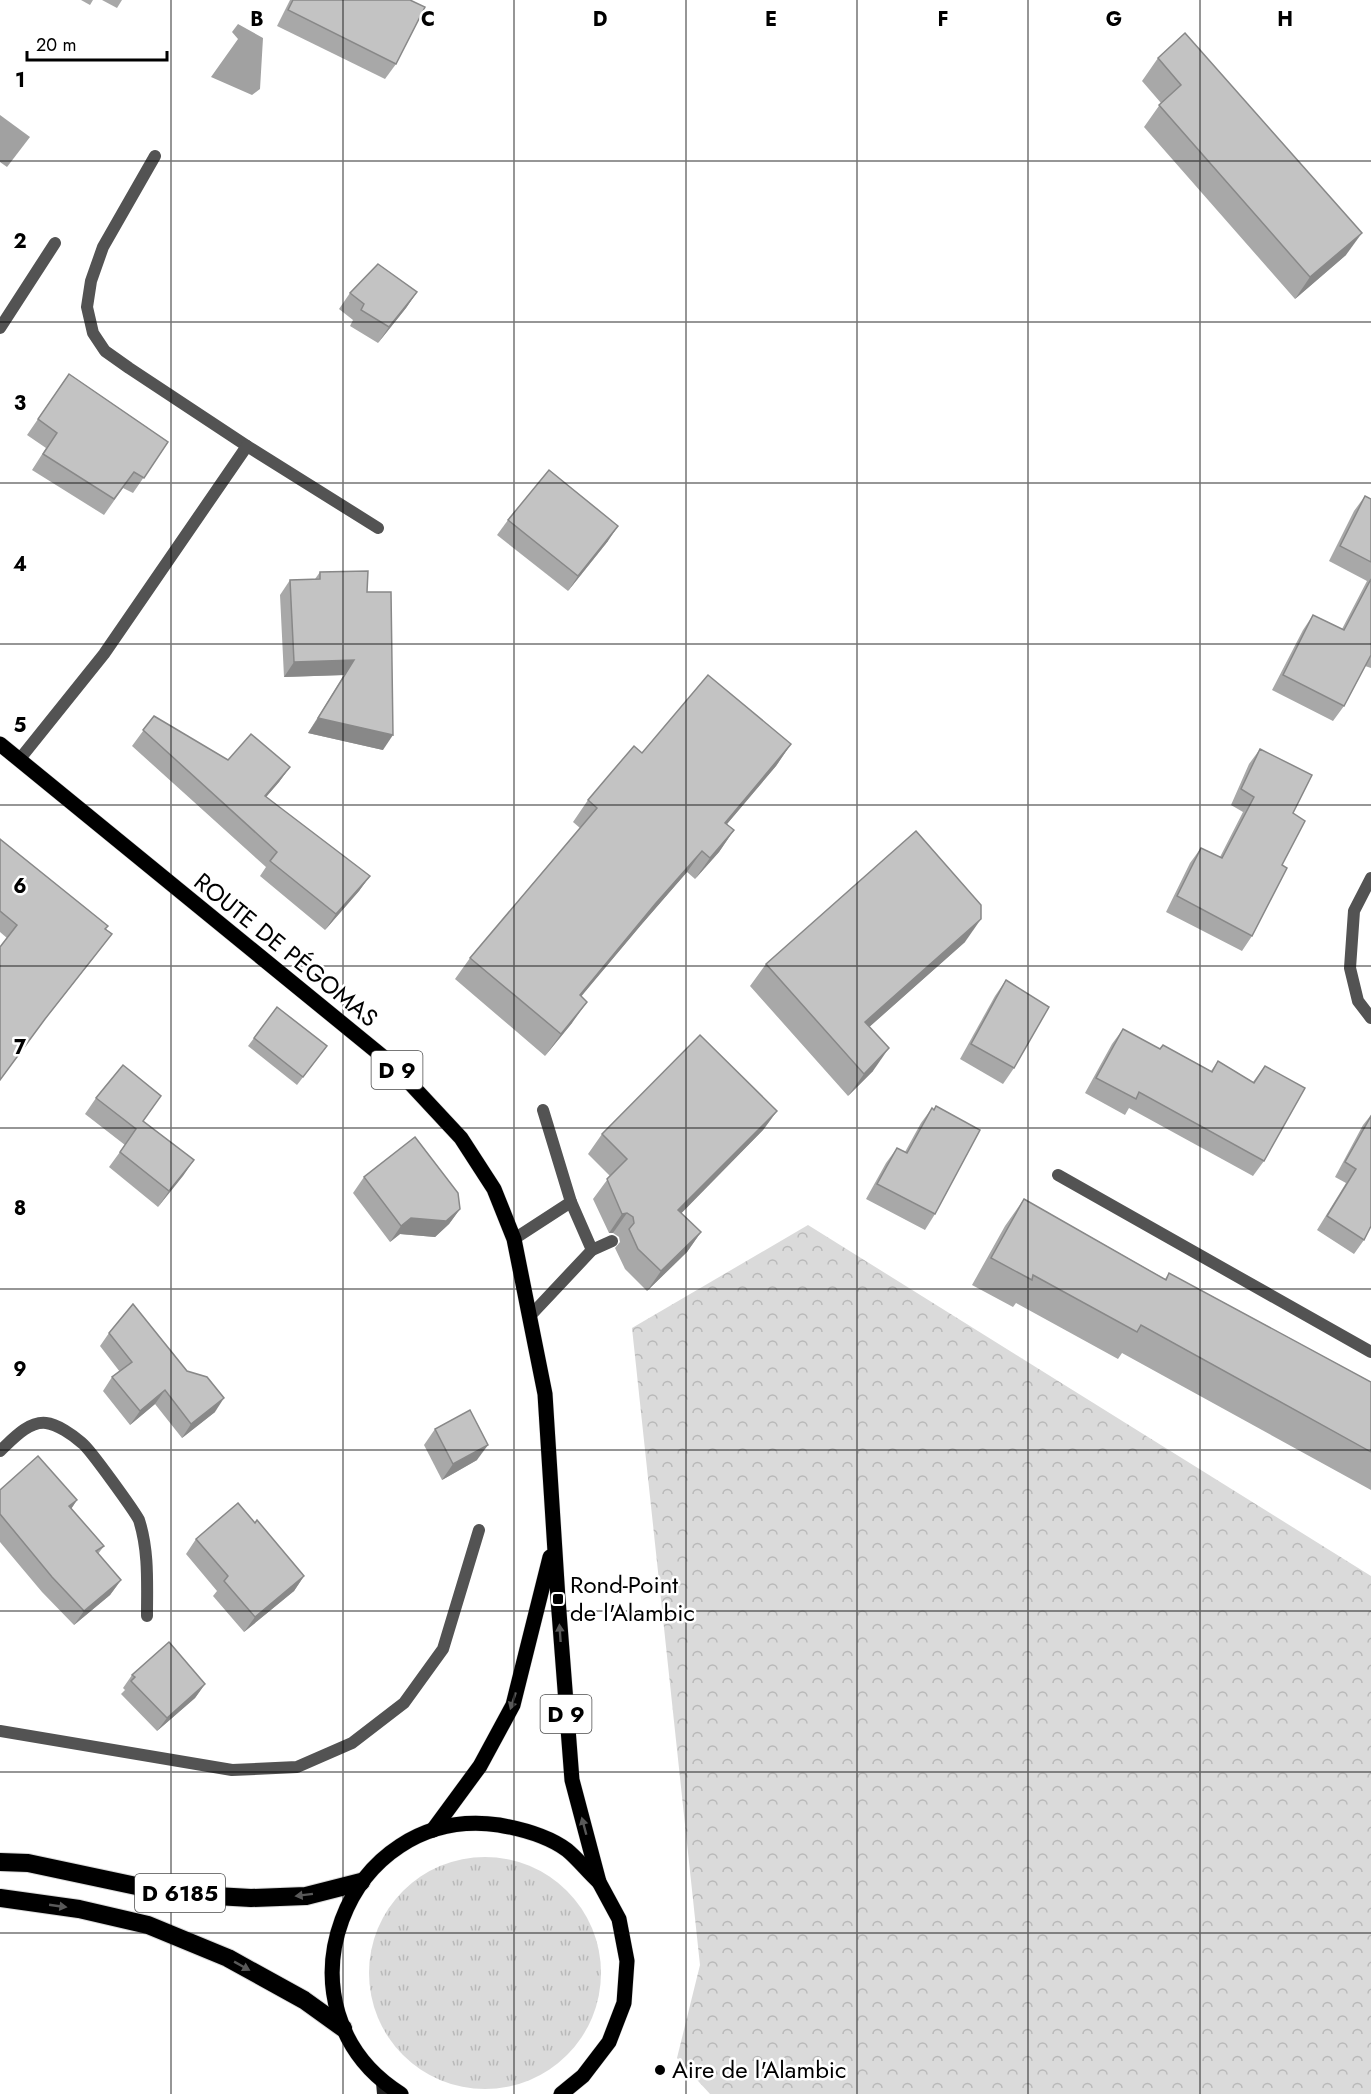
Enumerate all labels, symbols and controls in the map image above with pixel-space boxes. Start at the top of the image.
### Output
text: B [250,5,264,34]
text: C [421,5,435,34]
text: D [593,5,607,34]
text: E [765,5,777,34]
text: F [937,5,949,34]
text: G [1106,5,1122,34]
text: H [1277,5,1293,34]
scale bar [27,24,166,62]
text: 20 m [36,32,76,58]
text: 1 [15,66,25,95]
text: 2 [13,227,27,256]
text: 3 [14,389,26,418]
text: 4 [13,550,27,579]
text: 5 [14,711,27,740]
street label: ROUTE DE PÉGOMAS [187,864,386,1035]
text: 6 [13,872,27,901]
text: 7 [14,1033,27,1062]
road number: D 9 [372,1051,422,1089]
text: 8 [14,1194,26,1223]
text: 9 [13,1355,27,1384]
place label: Rond-Point de l'Alambic [570,1567,695,1630]
marker: Rond-Point de l'Alambic [551,1592,565,1606]
one-way arrow [555,1623,565,1642]
one-way arrow [508,1692,518,1710]
road number: D 9 [540,1695,592,1733]
one-way arrow [579,1817,589,1835]
road number: D 6185 [135,1874,225,1912]
one-way arrow [294,1890,313,1900]
one-way arrow [49,1901,68,1910]
one-way arrow [234,1961,251,1971]
place label: Aire de l'Alambic [672,2052,847,2087]
marker: Aire de l'Alambic [653,2063,667,2077]

